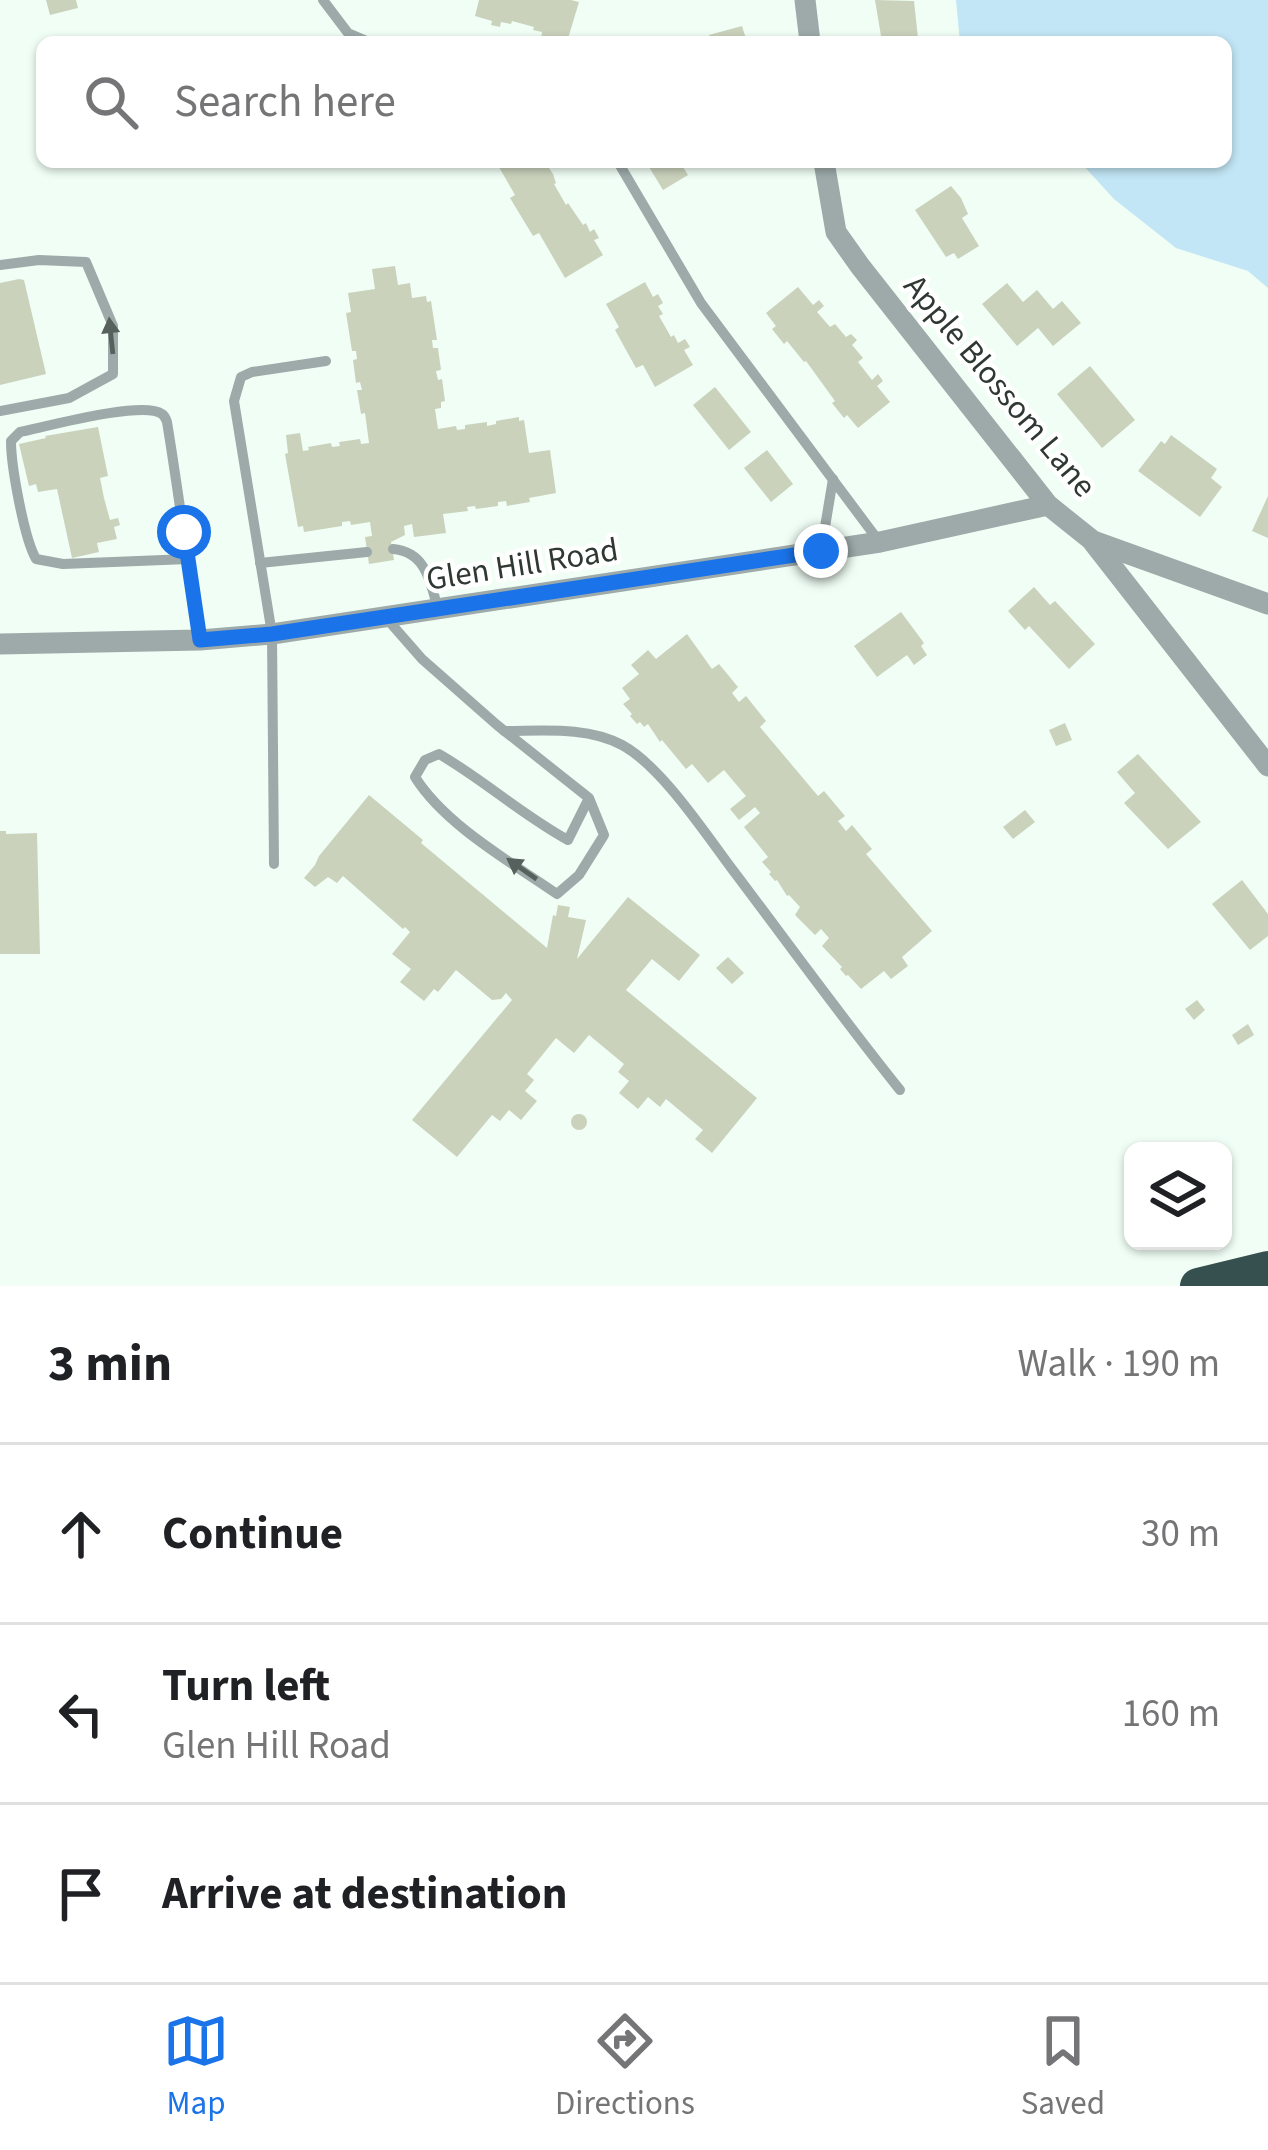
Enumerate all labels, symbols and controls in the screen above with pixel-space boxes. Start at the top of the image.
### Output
search box [36,36,1232,168]
icon: search [78,69,144,135]
text: Search here [174,70,396,134]
street label: Apple Blossom Lane [892,264,1107,508]
one-way arrow [101,317,120,355]
route start [157,505,211,559]
route end [794,524,848,578]
street label: Glen Hill Road [423,526,622,603]
one-way arrow [505,858,538,881]
map controls [1124,1142,1232,1250]
button: layers [1124,1142,1232,1250]
text: 3 min [48,1328,172,1400]
text: Walk · 190 m [1017,1336,1220,1392]
icon: ahead [48,1501,114,1567]
text: Continue [162,1502,343,1566]
text: 30 m [1141,1506,1220,1562]
text: Turn left [162,1654,330,1718]
icon: left [48,1681,114,1747]
text: 160 m [1122,1686,1220,1742]
text: Glen Hill Road [162,1718,391,1774]
icon: arrive [48,1861,114,1927]
text: Arrive at destination [162,1862,567,1926]
tab: Map [163,2008,229,2127]
tab: Directions [555,2008,695,2127]
tab: Saved [1021,2008,1105,2127]

